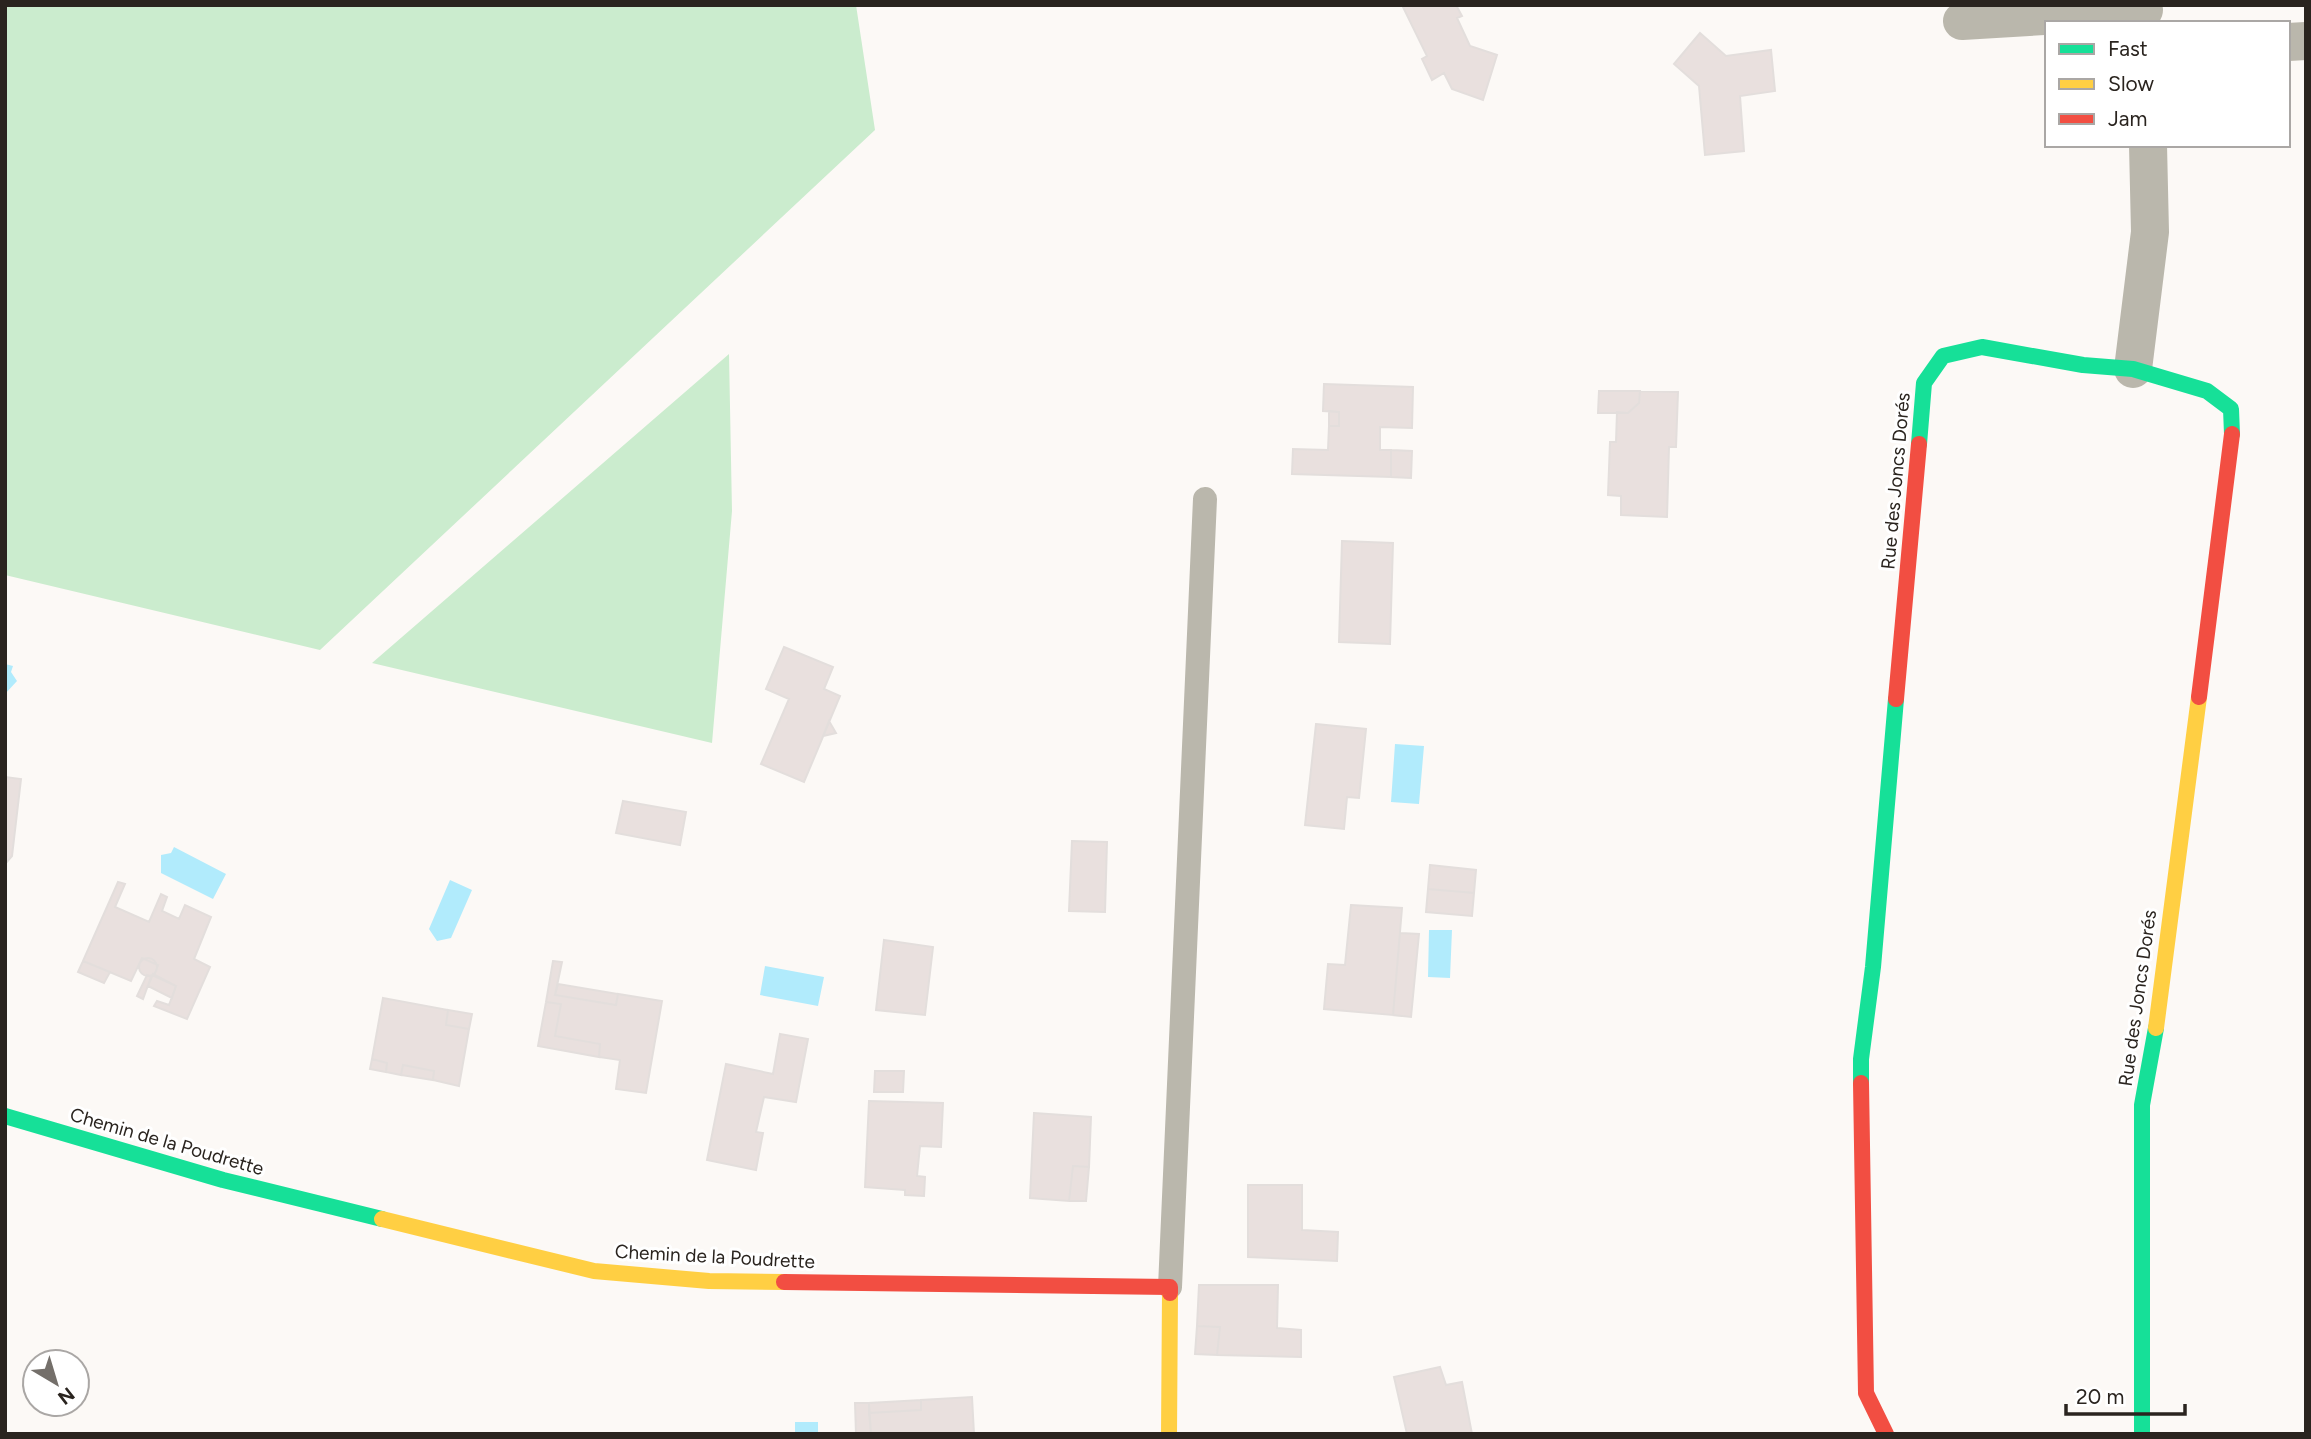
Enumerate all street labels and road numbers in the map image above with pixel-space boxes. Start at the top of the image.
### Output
street label: Rue des Joncs Dorés [1876,391,1915,571]
street label: Rue des Joncs Dorés [2114,908,2161,1088]
street label: Chemin de la Poudrette [67,1103,266,1180]
street label: Chemin de la Poudrette [614,1240,816,1273]

